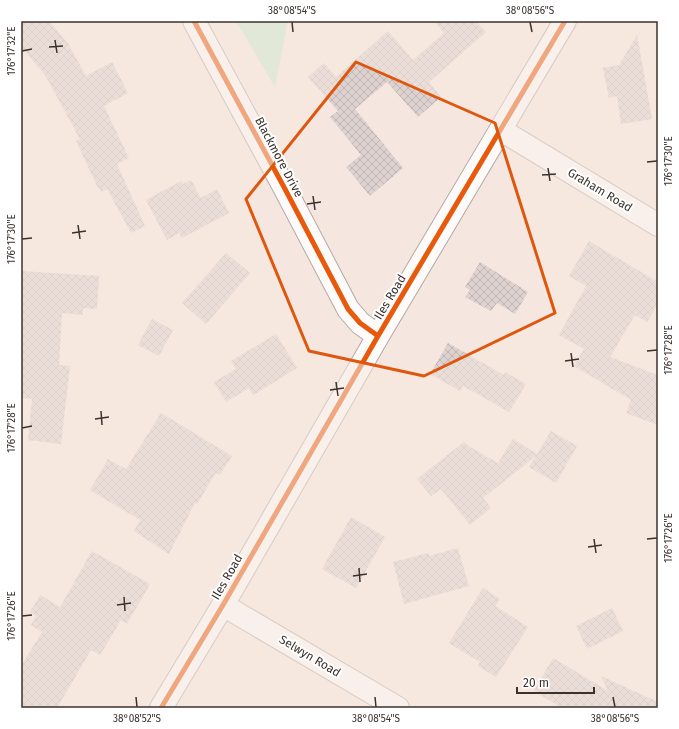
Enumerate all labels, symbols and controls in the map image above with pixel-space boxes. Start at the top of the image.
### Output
text: 38°08'54"S [268,5,317,17]
text: 38°08'56"S [506,5,555,17]
text: 176°17'32"E [6,26,18,76]
street label: Blackmore Drive [252,115,306,199]
text: 176°17'30"E [663,136,675,186]
street label: Graham Road [565,165,635,215]
text: 176°17'30"E [6,214,18,264]
street label: Iles Road [371,272,409,322]
text: 176°17'28"E [663,325,675,375]
text: 176°17'28"E [6,403,18,453]
text: 176°17'26"E [663,513,675,563]
street label: Iles Road [208,552,246,602]
text: 176°17'26"E [6,591,18,641]
street label: Selwyn Road [277,632,343,680]
scale bar [517,669,594,695]
text: 20 m [523,676,549,690]
text: 38°08'52"S [113,713,162,725]
text: 38°08'54"S [352,713,401,725]
text: 38°08'56"S [591,713,640,725]

